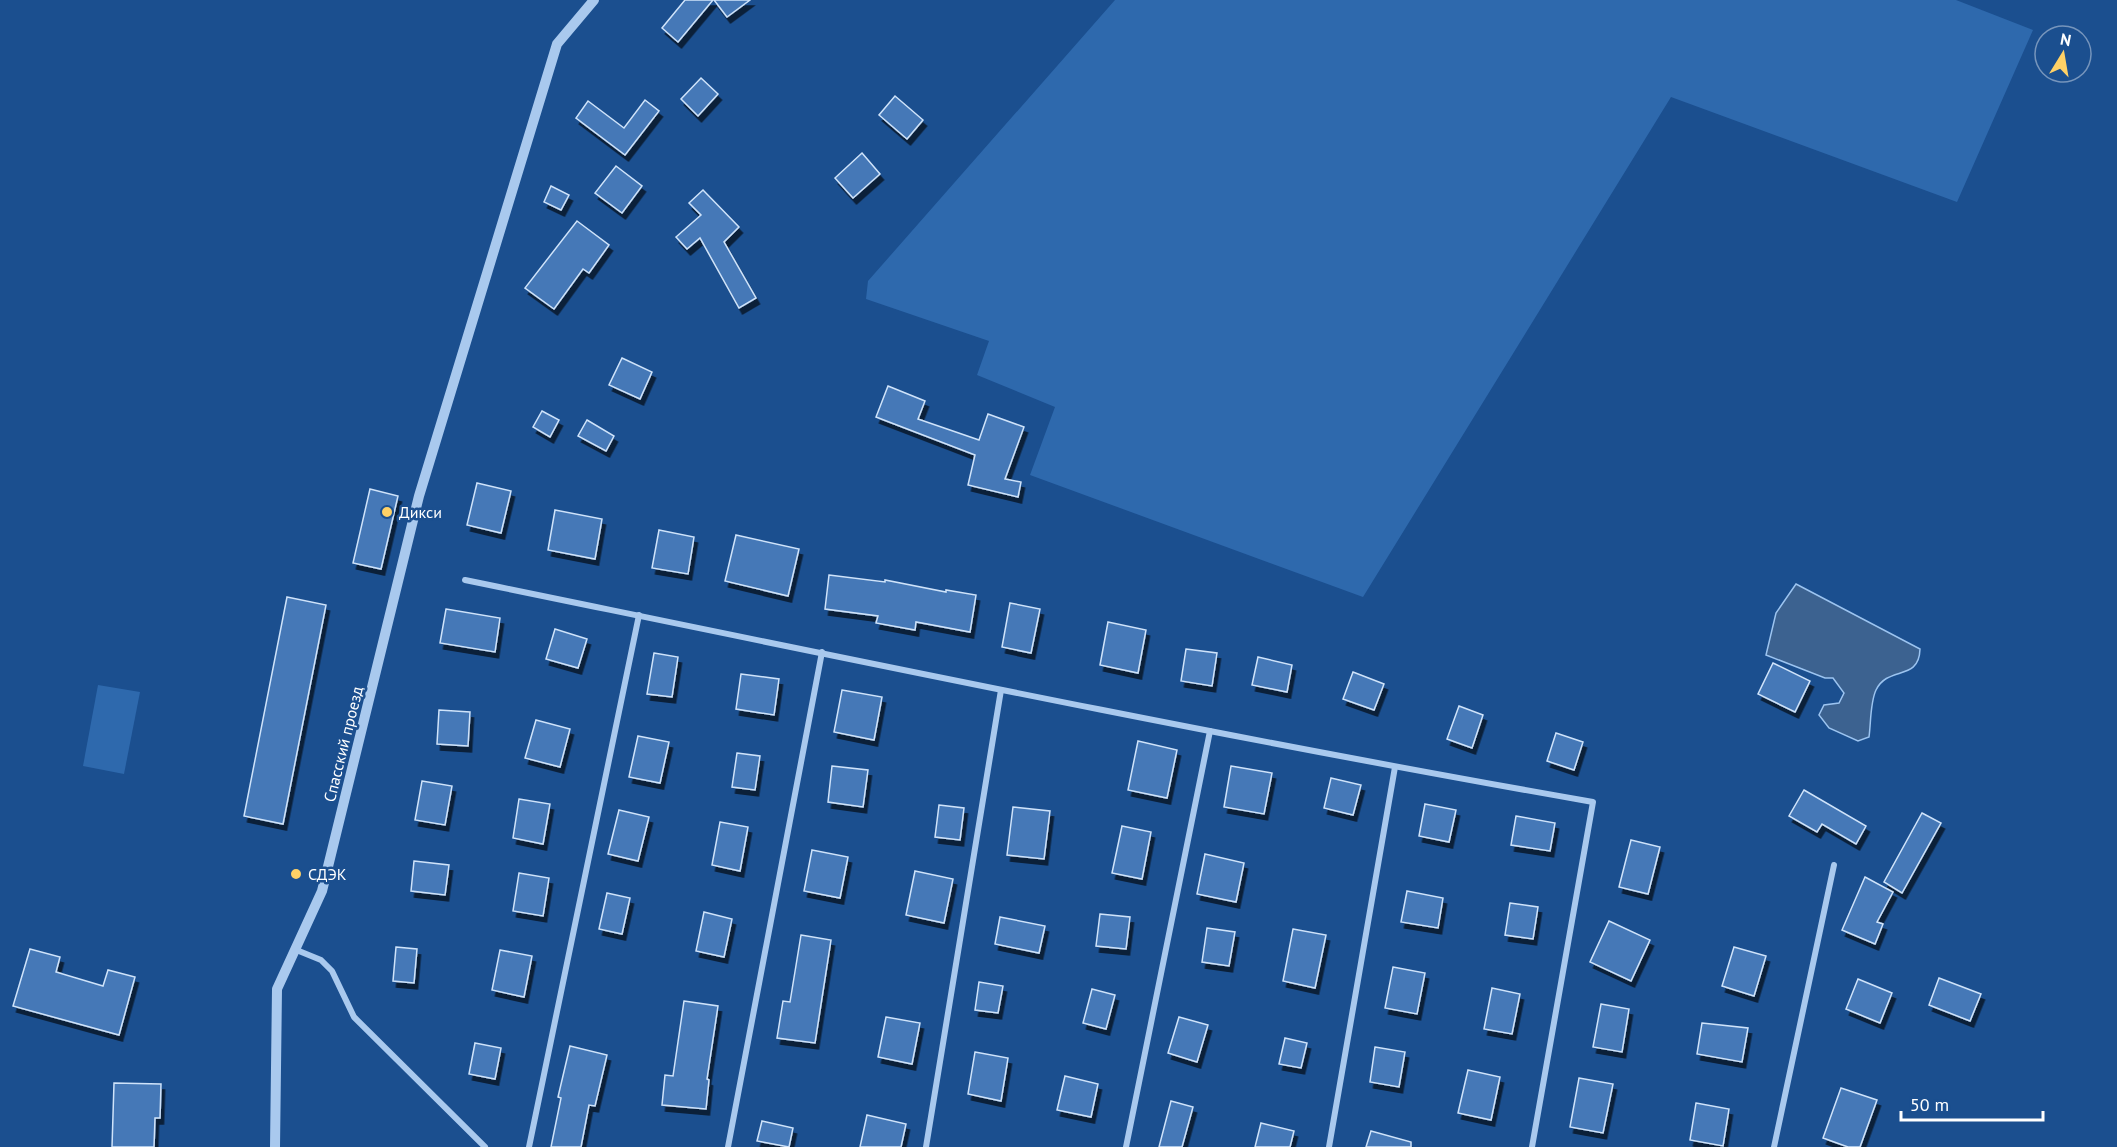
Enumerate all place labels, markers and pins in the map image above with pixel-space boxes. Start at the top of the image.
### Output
place label: Дикси [399,502,442,522]
marker: Дикси [380,505,394,519]
place label: СДЭК [308,864,347,884]
marker: СДЭК [289,867,303,881]

